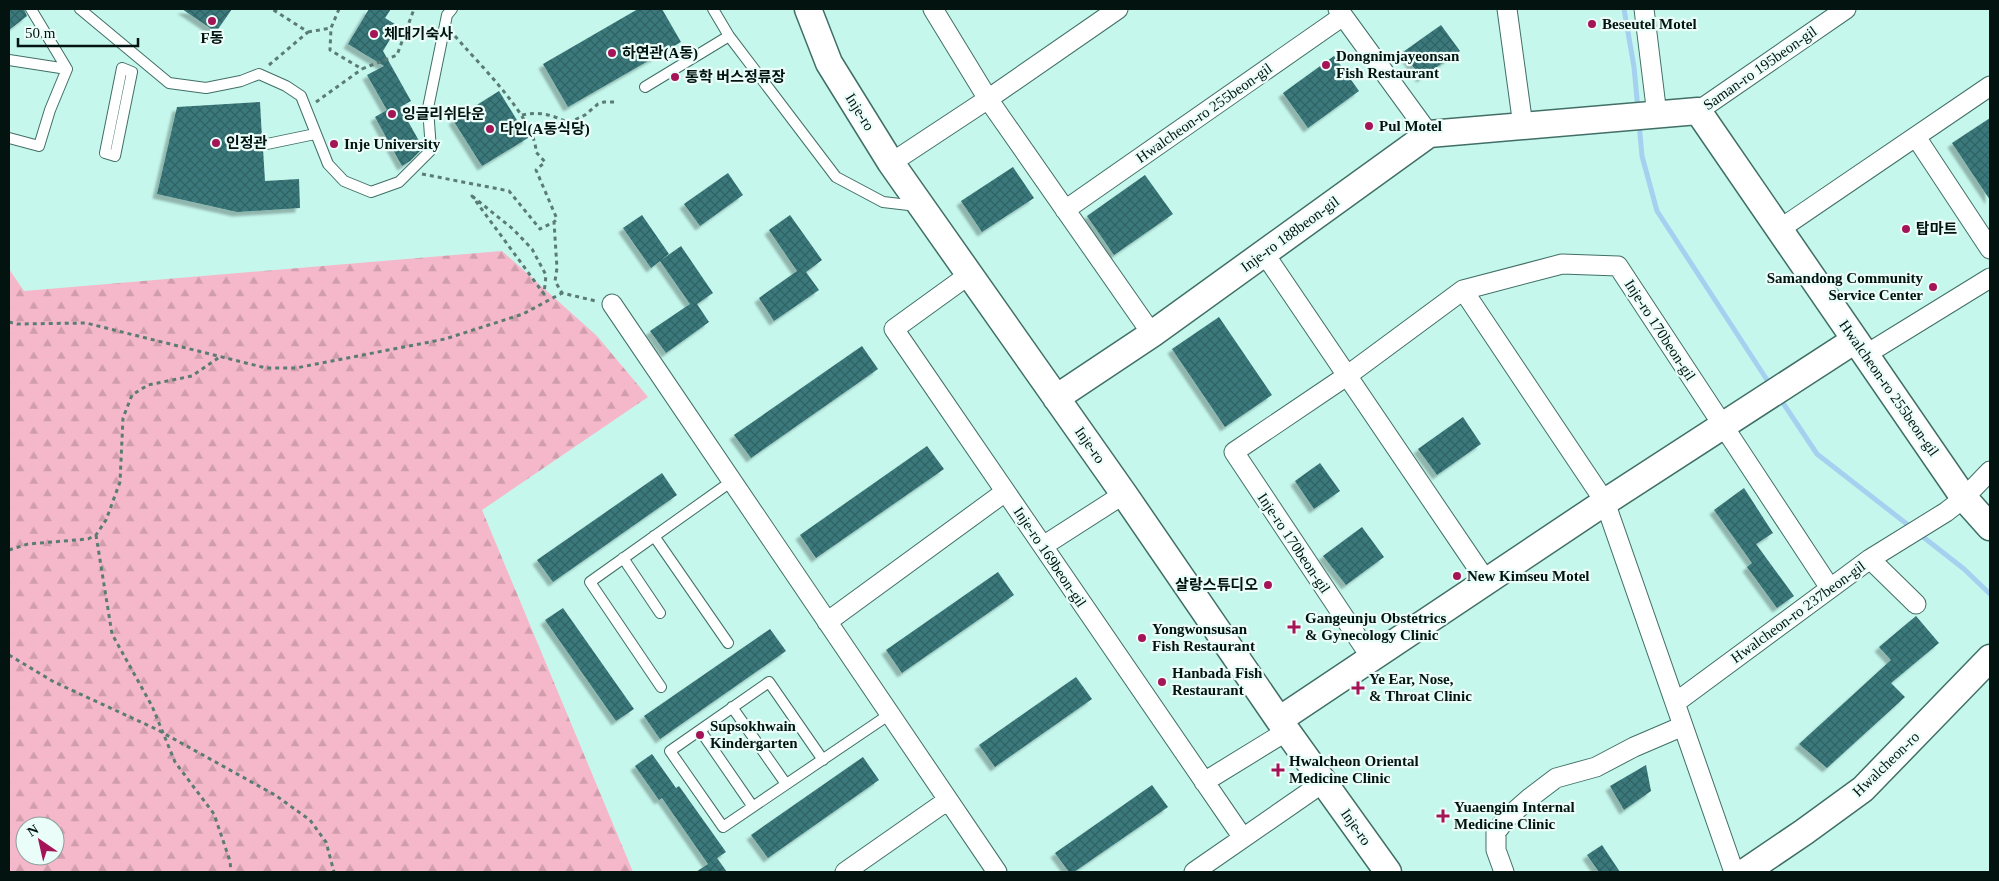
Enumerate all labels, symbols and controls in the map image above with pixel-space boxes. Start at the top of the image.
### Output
scale bar [18,15,138,47]
marker: F동 [206,15,218,27]
place label: Beseutel Motel [1602,16,1697,32]
marker: Beseutel Motel [1586,18,1598,30]
street label: Saman-ro 195beon-gil [1700,23,1820,113]
text: 50 m [25,25,56,41]
place label: 체대기숙사 [384,26,453,42]
marker: 체대기숙사 [368,28,380,40]
place label: F동 [201,30,224,46]
place label: 하연관(A동) [622,45,698,62]
marker: 하연관(A동) [606,47,618,59]
place label: Dongnimjayeonsan Fish Restaurant [1336,48,1460,81]
marker: Dongnimjayeonsan Fish Restaurant [1320,59,1332,71]
street label: Hwalcheon-ro 255beon-gil [1133,60,1275,166]
place label: 통학 버스정류장 [685,68,786,85]
marker: 통학 버스정류장 [669,71,681,83]
street label: Inje-ro [842,90,878,134]
place label: 잉글리쉬타운 [402,106,485,122]
marker: 잉글리쉬타운 [386,108,398,120]
place label: Pul Motel [1379,118,1442,134]
marker: Pul Motel [1363,120,1375,132]
place label: 다인(A동식당) [500,121,590,138]
marker: 다인(A동식당) [484,123,496,135]
place label: 인정관 [226,135,268,151]
place label: Inje University [344,136,441,152]
marker: 인정관 [210,137,222,149]
marker: Inje University [328,138,340,150]
street label: Inje-ro 188beon-gil [1238,193,1342,275]
place label: 탑마트 [1916,221,1958,237]
marker: 탑마트 [1900,223,1912,235]
place label: Samandong Community Service Center [1767,270,1923,303]
street label: Inje-ro 170beon-gil [1621,277,1699,383]
marker: Samandong Community Service Center [1927,281,1939,293]
street label: Hwalcheon-ro 255beon-gil [1836,317,1942,459]
street label: Inje-ro [1072,424,1108,466]
street label: Inje-ro 170beon-gil [1255,490,1333,596]
street label: Inje-ro 169beon-gil [1011,504,1089,610]
street label: Hwalcheon-ro 237beon-gil [1728,558,1868,666]
place label: New Kimseu Motel [1467,568,1589,584]
marker: New Kimseu Motel [1451,570,1463,582]
place label: 살랑스튜디오 [1175,577,1258,593]
marker: 살랑스튜디오 [1262,579,1274,591]
place label: Gangeunju Obstetrics & Gynecology Clinic [1305,610,1446,643]
marker: Gangeunju Obstetrics & Gynecology Clinic [1287,620,1301,634]
place label: Yongwonsusan Fish Restaurant [1152,621,1255,654]
marker: Yongwonsusan Fish Restaurant [1136,632,1148,644]
place label: Hanbada Fish Restaurant [1172,665,1263,698]
place label: Ye Ear, Nose, & Throat Clinic [1369,671,1472,704]
marker: Hanbada Fish Restaurant [1156,676,1168,688]
marker: Ye Ear, Nose, & Throat Clinic [1351,681,1365,695]
place label: Supsokhwain Kindergarten [710,718,798,751]
street label: Hwalcheon-ro [1850,728,1922,800]
marker: Supsokhwain Kindergarten [694,729,706,741]
place label: Hwalcheon Oriental Medicine Clinic [1289,753,1419,786]
marker: Hwalcheon Oriental Medicine Clinic [1271,763,1285,777]
place label: Yuaengim Internal Medicine Clinic [1454,799,1575,832]
street label: Inje-ro [1338,806,1374,848]
marker: Yuaengim Internal Medicine Clinic [1436,809,1450,823]
north arrow [15,816,65,866]
text: N [25,822,41,840]

